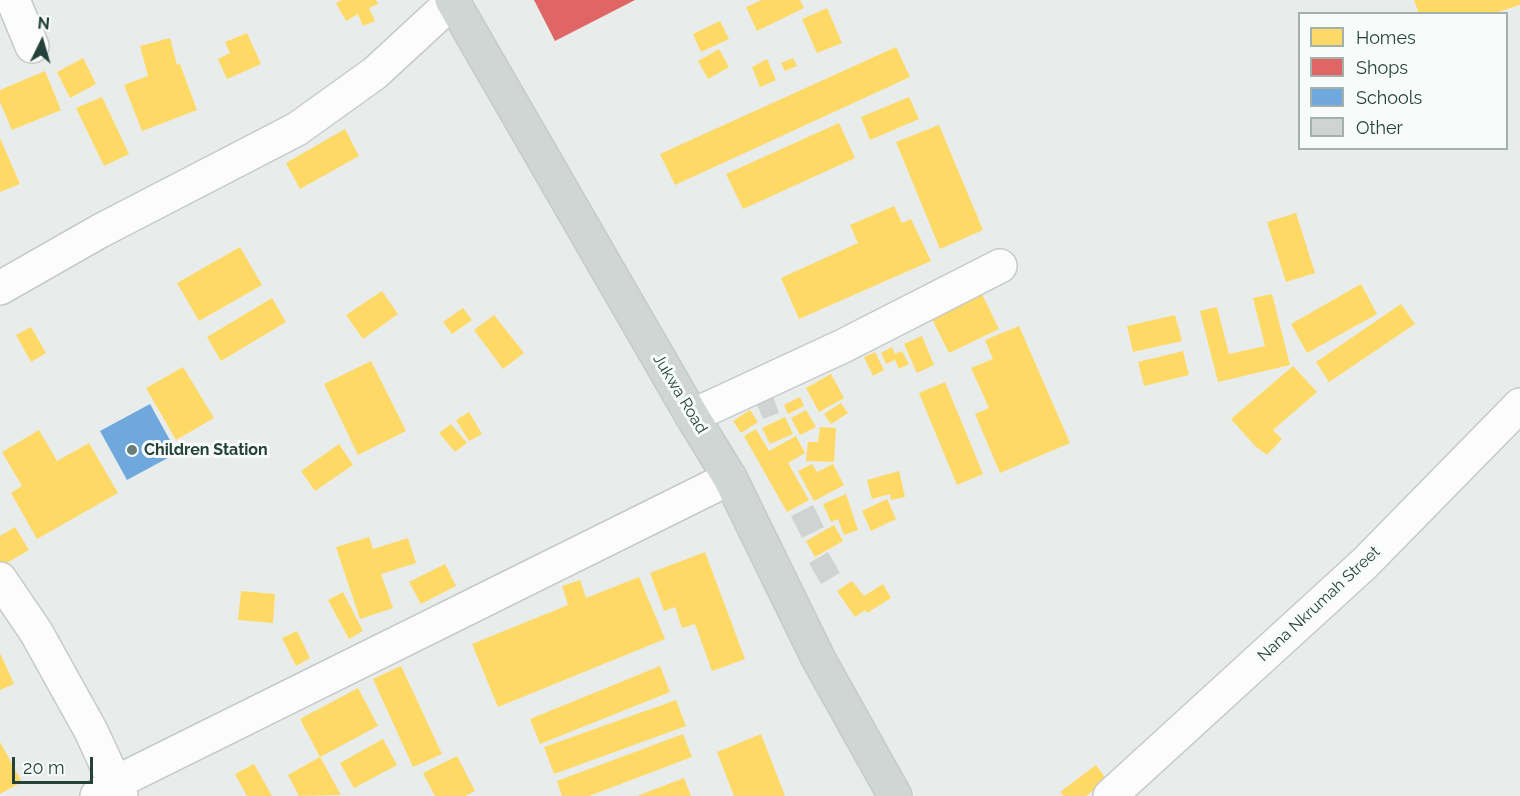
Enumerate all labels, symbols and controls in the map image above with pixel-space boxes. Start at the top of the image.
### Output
north arrow [12,12,72,72]
legend [1298,12,1508,150]
text: N [37,14,51,34]
text: Homes [1356,27,1416,48]
text: Shops [1356,57,1408,78]
text: Schools [1356,87,1422,108]
text: Other [1356,117,1403,138]
street label: Jukwa Road [649,351,711,437]
place label: Children Station [144,440,268,460]
marker: Children Station [125,443,139,457]
street label: Nana Nkrumah Street [1254,542,1384,666]
scale bar [15,745,96,783]
text: 20 m [23,757,65,778]

